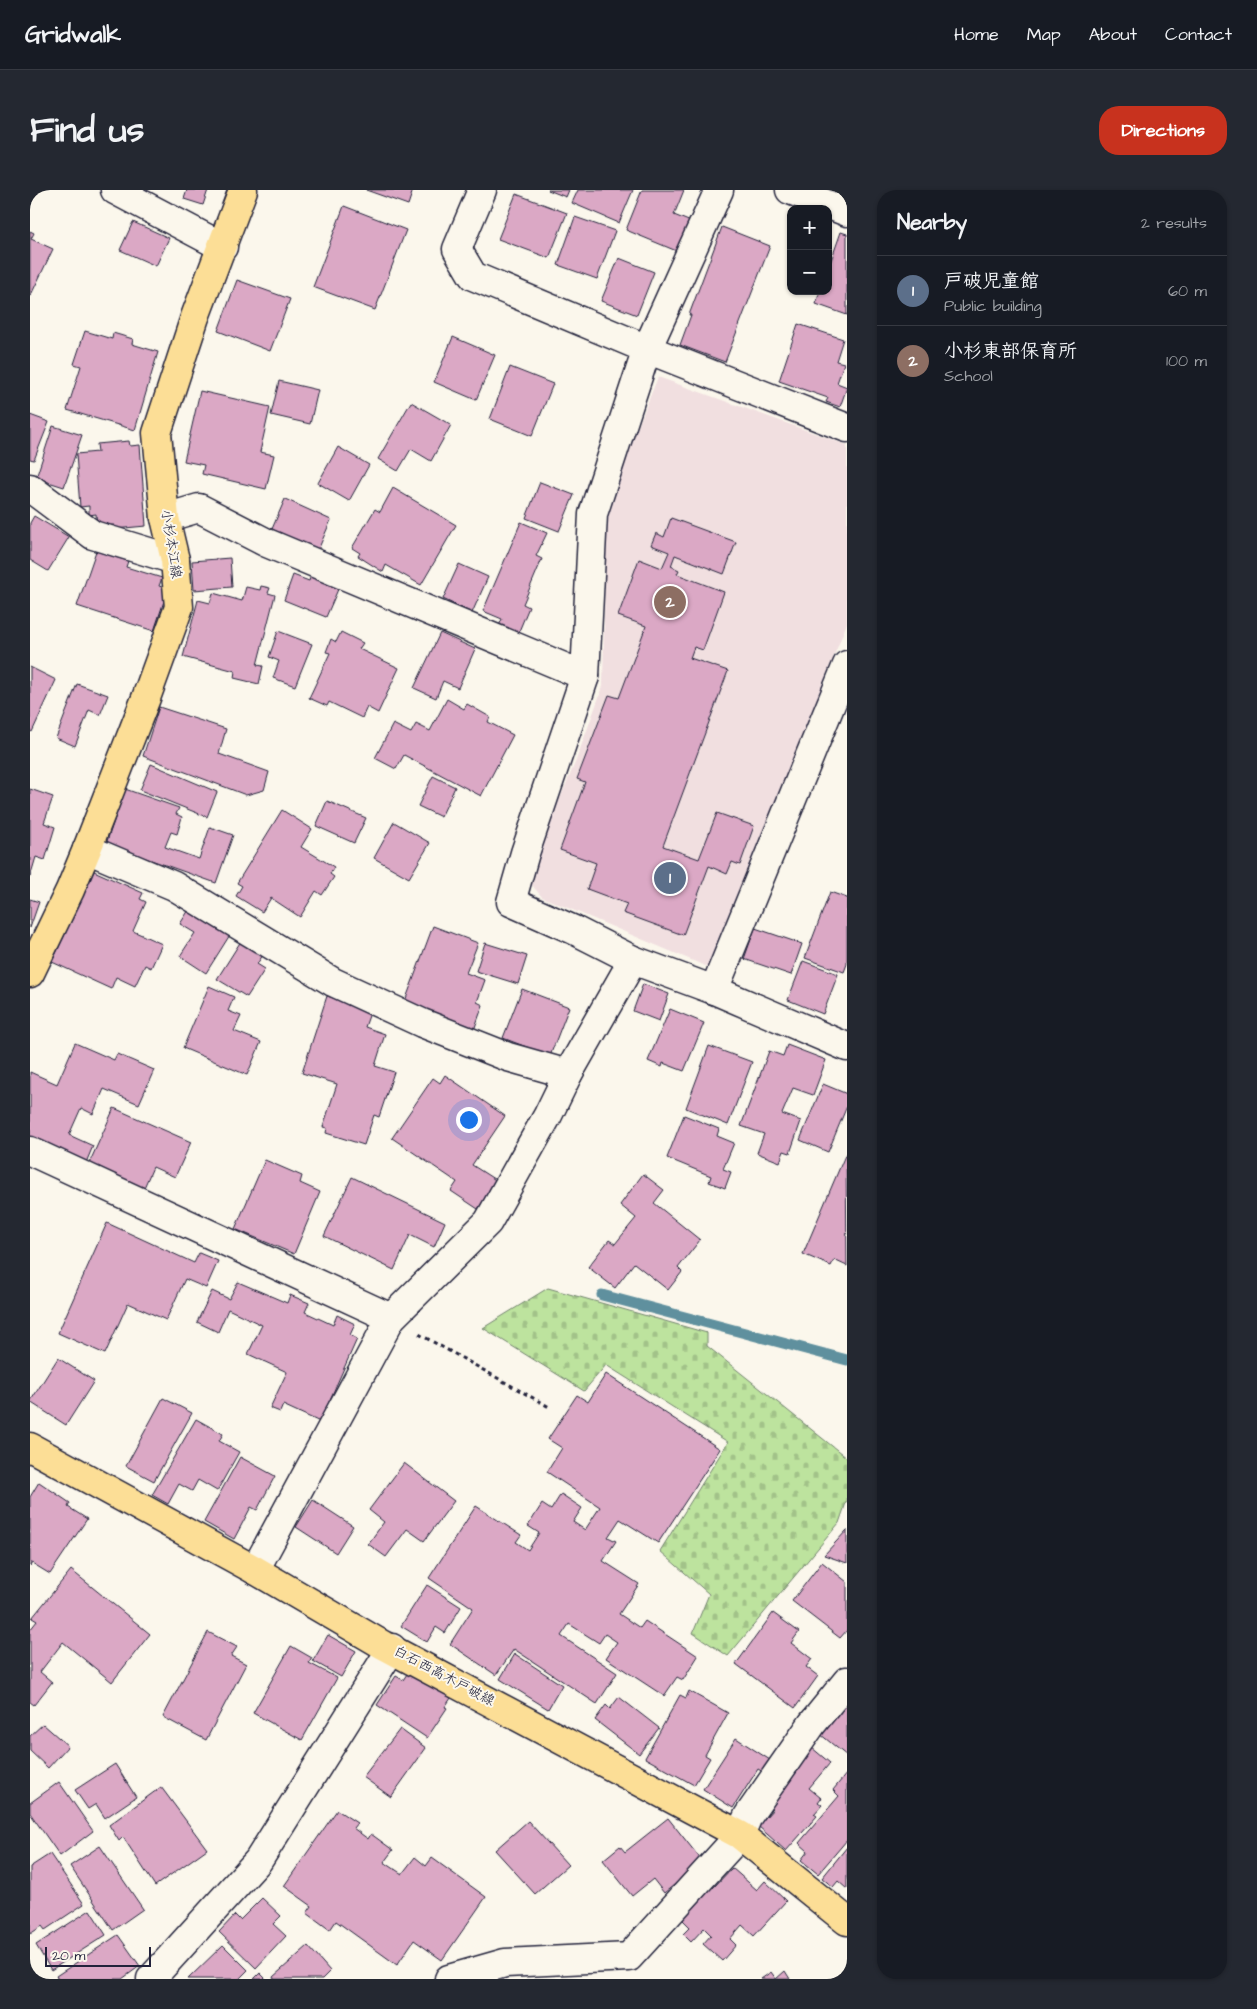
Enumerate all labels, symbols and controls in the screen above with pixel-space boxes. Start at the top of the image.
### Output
text: Gridwalk [25,18,121,52]
text: Home [954,22,999,47]
text: Map [1027,22,1061,47]
text: About [1089,22,1137,47]
text: Contact [1165,22,1232,47]
text: Find us [30,106,144,155]
button: Directions [1099,106,1227,155]
map controls [787,205,832,295]
button: + [787,205,832,250]
text: Nearby [897,208,967,237]
text: 2 results [1141,212,1207,234]
button: − [787,250,832,295]
text: 戸破児童館 [944,268,1039,295]
text: 1 [912,280,914,302]
text: 60 m [1168,280,1207,302]
text: Public building [944,295,1042,317]
text: 小杉東部保育所 [944,338,1077,365]
text: 2 [908,350,918,372]
text: 100 m [1166,350,1207,372]
text: School [944,365,993,387]
street label: 小杉本江線 [156,508,186,580]
pin: 2 [654,583,686,621]
pin: 1 [654,859,686,897]
your location [456,1107,482,1133]
street label: 白石西高木戸破線 [390,1641,498,1711]
scale bar [45,1944,151,1967]
text: 20 m [52,1946,85,1966]

